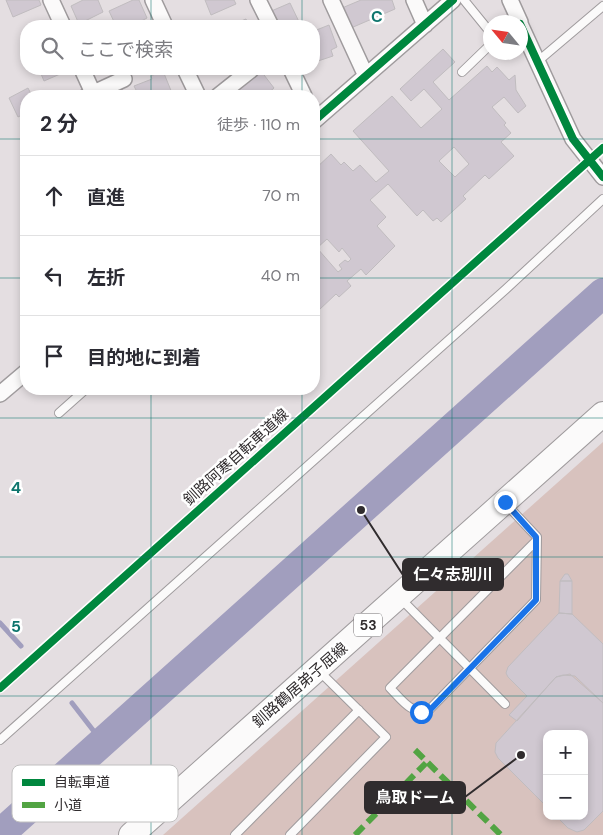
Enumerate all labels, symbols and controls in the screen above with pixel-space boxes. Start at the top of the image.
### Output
text: C [371,6,383,27]
north arrow [483,15,528,60]
search box [20,20,320,75]
icon: search [38,34,66,62]
text: ここで検索 [78,37,173,62]
text: 2 分 [40,110,78,138]
text: 徒歩 · 110 m [217,114,300,135]
icon: ahead [40,182,68,210]
text: 直進 [87,185,125,210]
text: 70 m [262,185,300,206]
icon: left [40,262,68,290]
text: 左折 [87,265,125,290]
text: 40 m [261,265,300,286]
icon: arrive [40,342,68,370]
text: 目的地に到着 [87,345,201,370]
street label: 釧路阿寒自転車道線 [179,404,293,510]
text: 4 [11,477,21,498]
route end [494,491,517,514]
callout: 仁々志別川 [403,559,503,590]
text: 仁々志別川 [413,564,493,585]
road number: 53 [354,614,382,636]
text: 5 [11,616,21,637]
street label: 釧路鶴居弟子屈線 [248,638,352,732]
route start [410,701,433,724]
map controls [543,730,588,820]
button: + [543,730,588,775]
legend [12,765,178,822]
text: 自転車道 [54,773,110,791]
button: − [543,775,588,820]
callout: 鳥取ドーム [365,782,465,813]
text: 鳥取ドーム [375,787,455,808]
text: 小道 [54,796,82,814]

